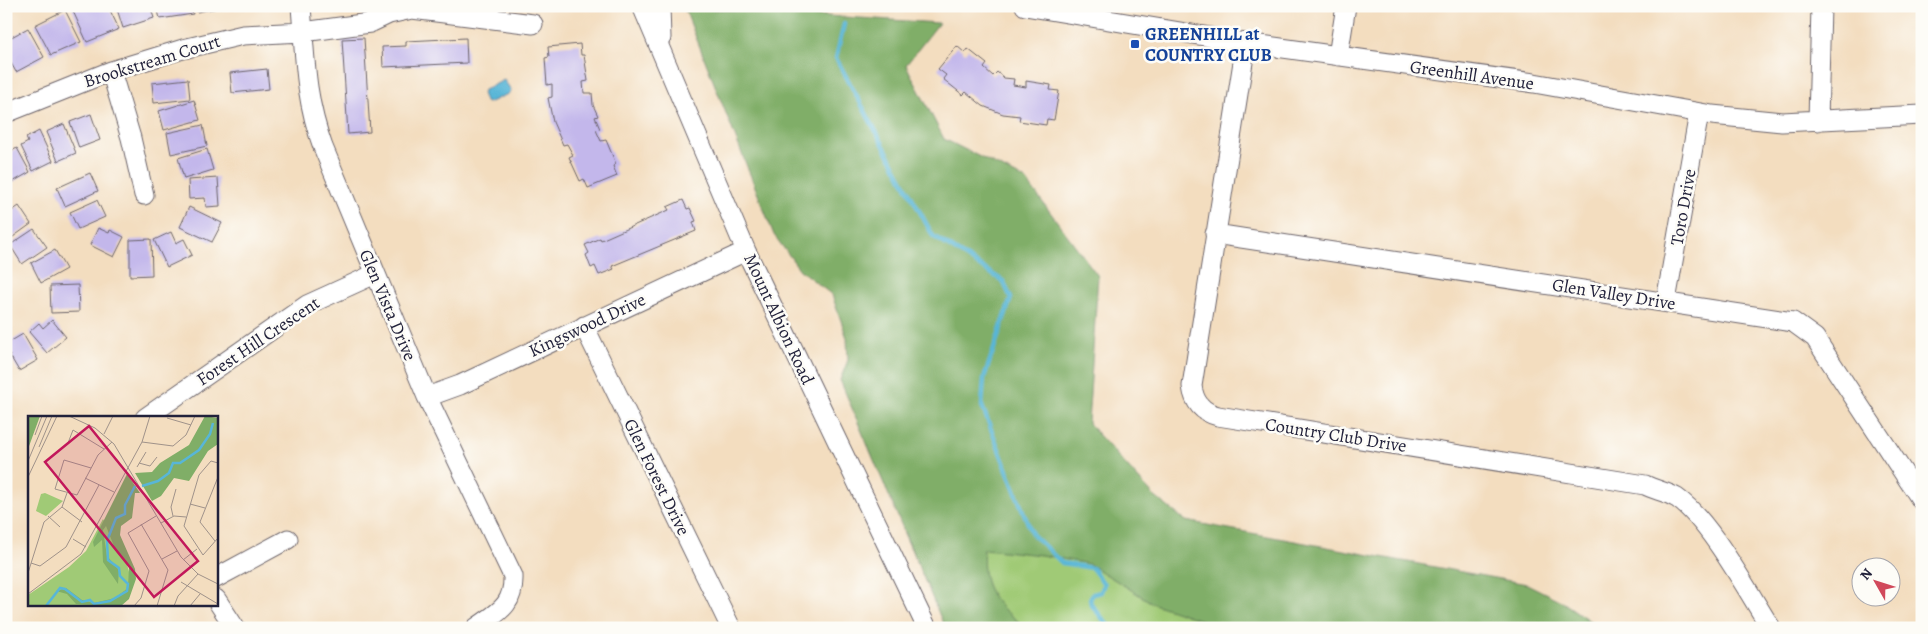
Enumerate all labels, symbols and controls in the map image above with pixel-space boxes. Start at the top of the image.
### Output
place label: GREENHILL at COUNTRY CLUB [1145,22,1272,67]
street label: Brookstream Court [81,29,223,93]
marker: GREENHILL at COUNTRY CLUB [1129,38,1141,50]
street label: Greenhill Avenue [1408,54,1536,96]
street label: Toro Drive [1664,167,1702,247]
street label: Glen Vista Drive [354,246,422,364]
street label: Mount Albion Road [738,250,820,389]
street label: Glen Valley Drive [1551,272,1677,316]
street label: Kingswood Drive [525,287,649,363]
street label: Forest Hill Crescent [192,291,324,391]
street label: Country Club Drive [1264,412,1408,458]
street label: Glen Forest Drive [618,415,696,539]
inset map [28,416,218,606]
north arrow [1850,556,1900,606]
text: N [1856,564,1877,584]

